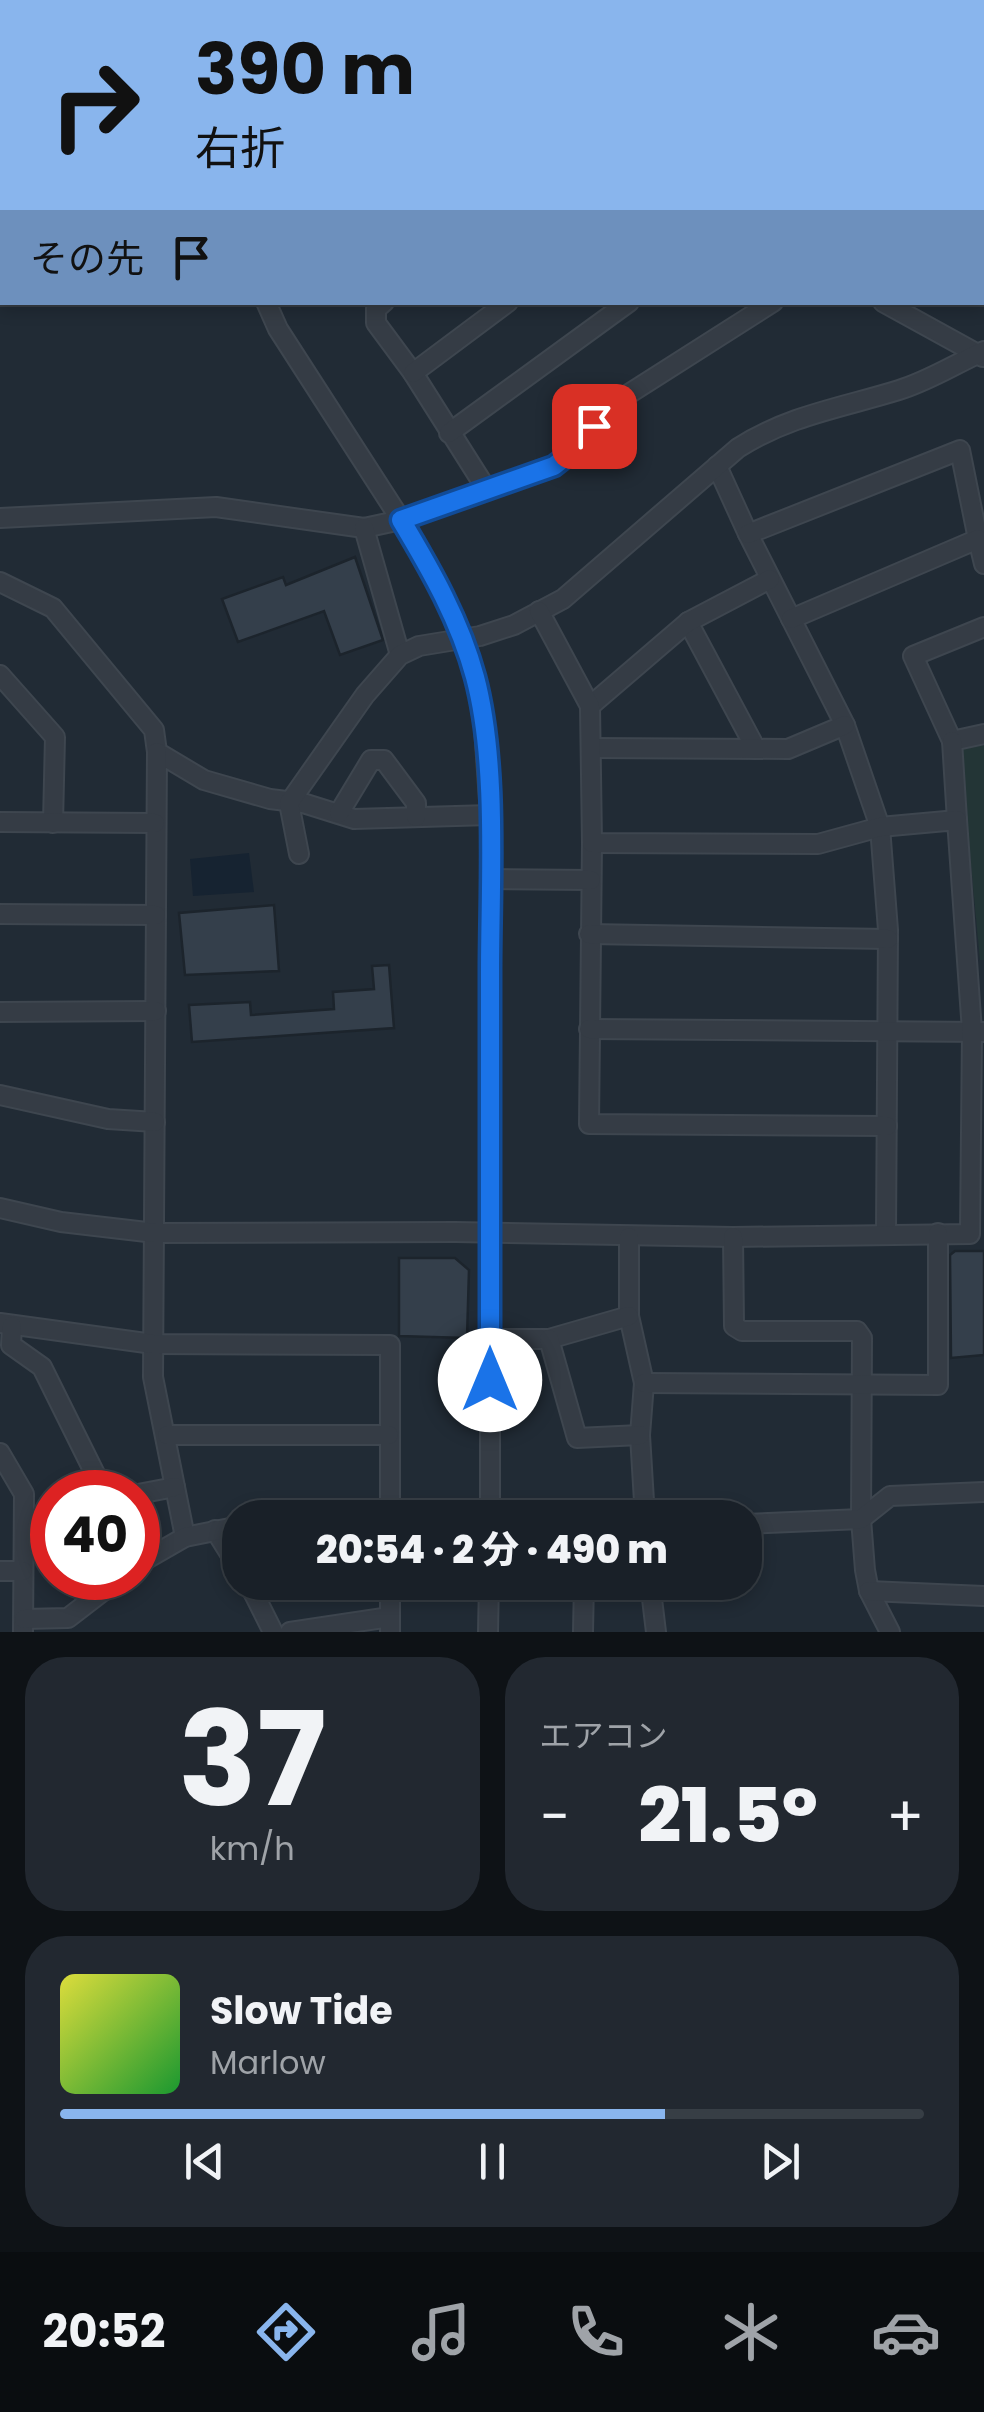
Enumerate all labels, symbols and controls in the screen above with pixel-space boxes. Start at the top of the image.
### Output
text: 390 m [195,20,415,119]
icon: right [30,40,160,170]
text: 右折 [195,117,285,180]
icon: arrive [164,230,219,285]
text: その先 [30,232,144,285]
pin [552,384,637,469]
icon: arrive [567,399,622,454]
position arrow [438,1328,542,1432]
speed limit sign: 40 [30,1470,160,1600]
text: 20:54 · 2 分 · 490 m [316,1523,668,1576]
text: 37 [178,1668,326,1851]
text: エアコン [540,1713,668,1758]
text: 21.5° [638,1763,818,1868]
text: − [540,1778,570,1855]
text: + [886,1778,924,1855]
text: km/h [210,1826,295,1871]
text: Slow Tide [210,1984,393,2037]
text: Marlow [210,2040,326,2085]
icon: previous [177,2134,232,2189]
icon: pause [465,2134,520,2189]
icon: next [753,2134,808,2189]
icon: directions [251,2297,321,2367]
icon: music [406,2297,476,2367]
icon: phone [561,2297,631,2367]
icon: climate [716,2297,786,2367]
icon: car [871,2297,941,2367]
text: 20:52 [43,2300,165,2363]

